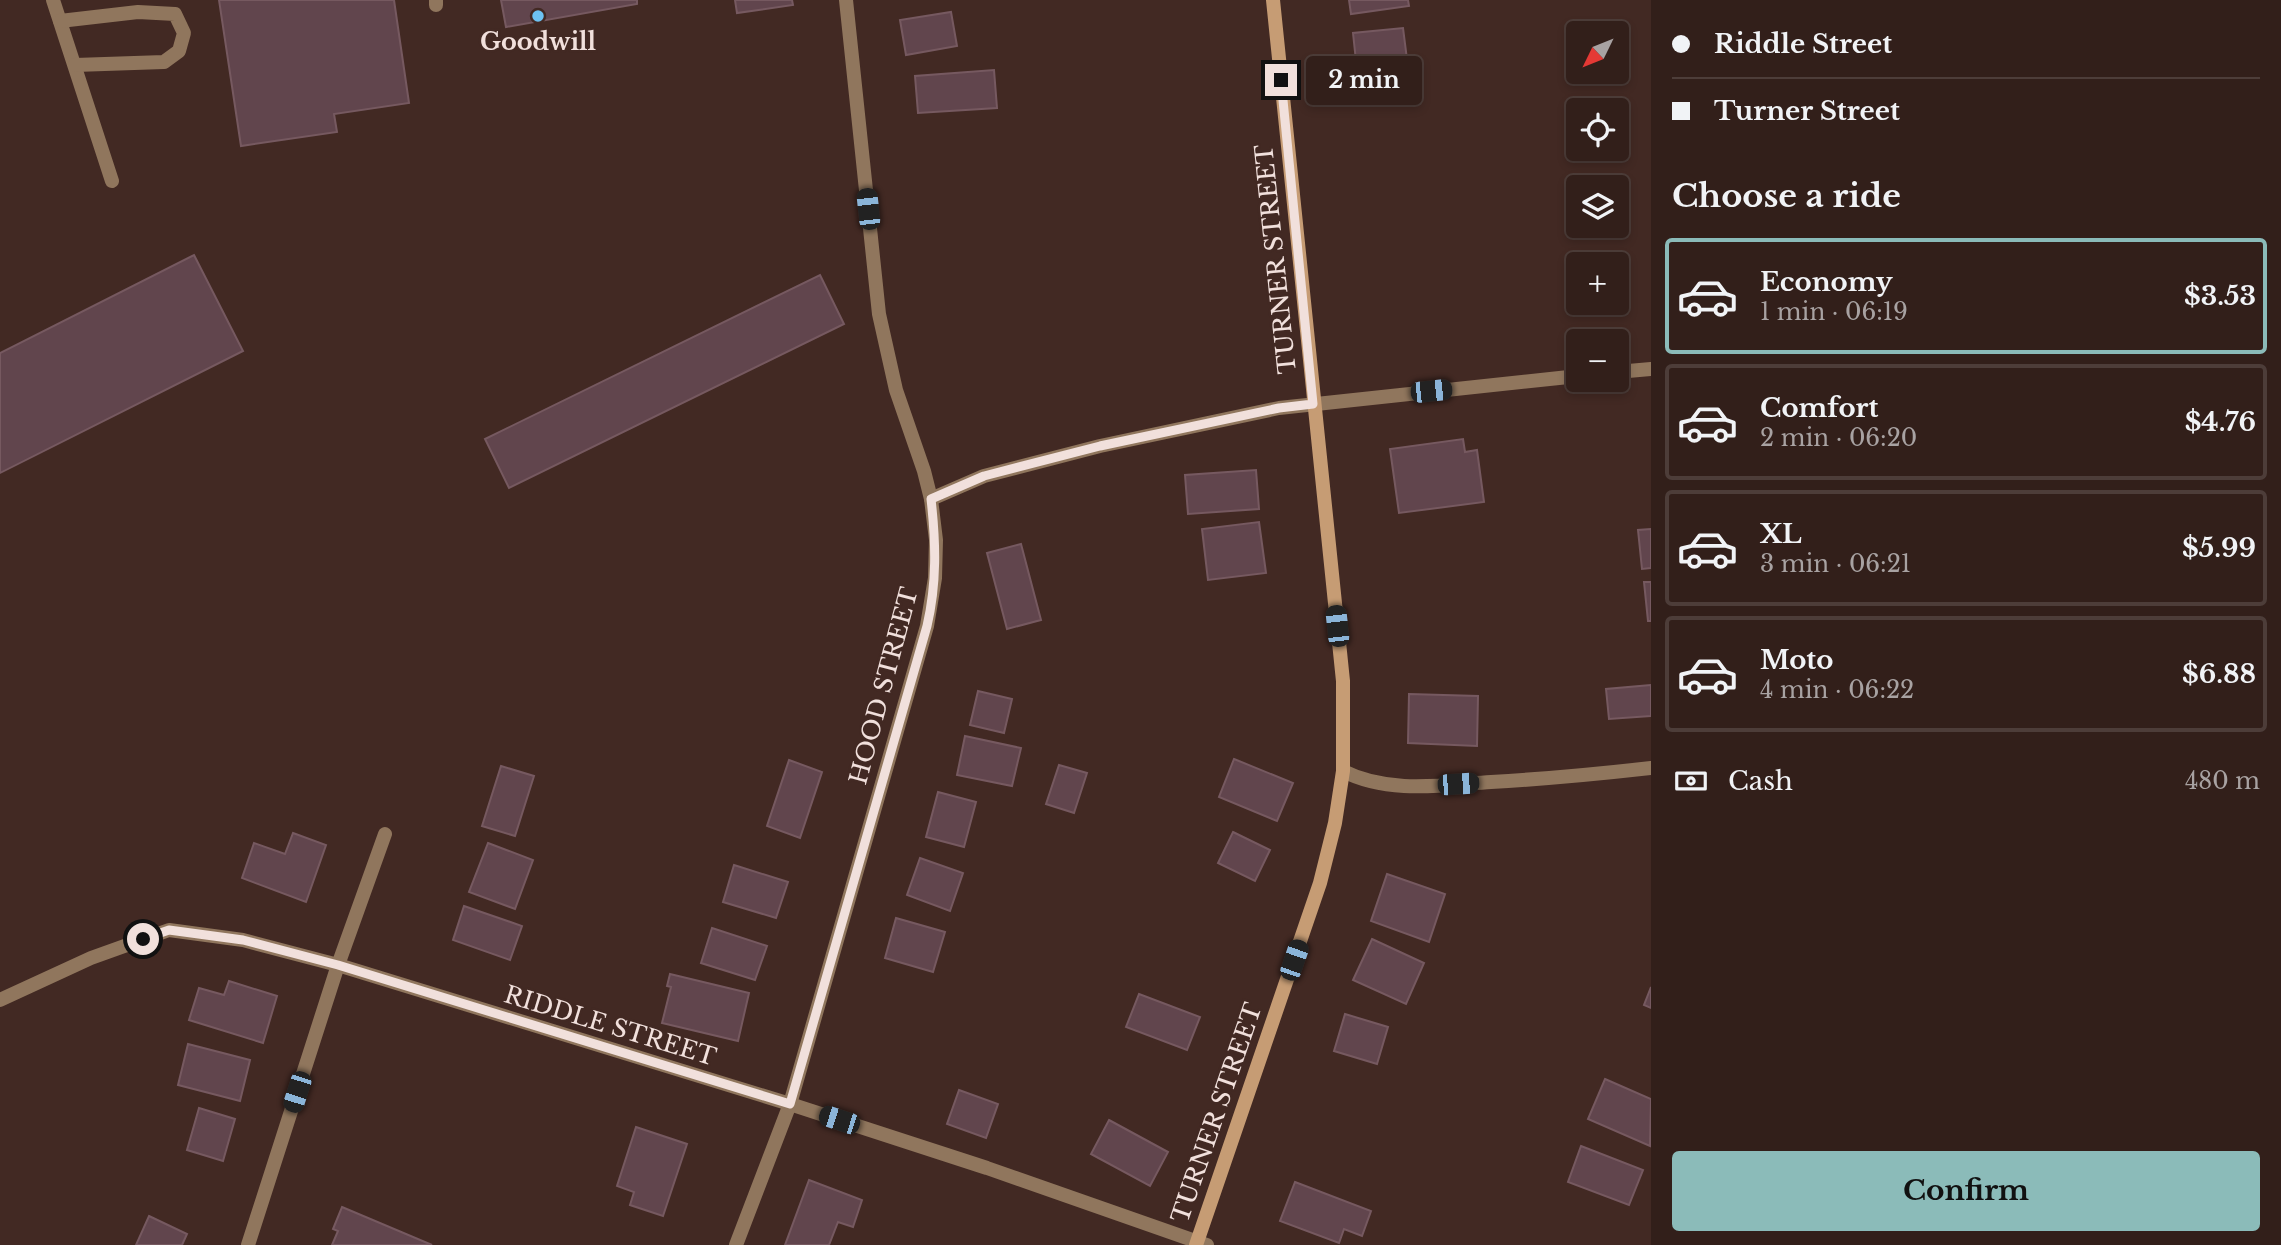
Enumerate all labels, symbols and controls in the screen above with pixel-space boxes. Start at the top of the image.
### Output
marker: Goodwill [530,8,546,24]
north arrow [1566,21,1629,84]
map controls [1566,21,1629,392]
place label: Goodwill [480,27,597,56]
text: Riddle Street [1714,28,1892,60]
callout: 2 min [1306,56,1421,104]
route end [1265,64,1297,96]
text: 2 min [1328,66,1400,94]
text: Turner Street [1714,95,1900,127]
button: locate [1566,98,1629,161]
street label: TURNER STREET [1249,143,1302,375]
button: layers [1566,175,1629,238]
text: Choose a ride [1672,176,1901,216]
car [856,187,881,231]
button: + [1566,252,1629,315]
icon: car [1676,265,1739,328]
text: Economy [1760,266,1893,298]
text: $3.53 [2184,280,2256,312]
text: 1 min · 06:19 [1760,298,1908,326]
button: − [1566,329,1629,392]
car [1410,378,1453,404]
icon: car [1676,391,1739,454]
text: Comfort [1760,392,1878,424]
text: $4.76 [2185,406,2256,438]
text: 2 min · 06:20 [1760,424,1917,452]
icon: car [1676,517,1739,580]
text: XL [1760,518,1802,550]
text: $5.99 [2182,532,2256,564]
text: 3 min · 06:21 [1760,550,1911,578]
street label: HOOD STREET [843,584,924,788]
car [1325,604,1350,648]
icon: car [1676,643,1739,706]
text: Moto [1760,644,1833,676]
text: $6.88 [2182,658,2256,690]
text: 4 min · 06:22 [1760,676,1914,704]
icon: cash [1672,762,1710,800]
text: Cash [1728,765,1793,797]
text: 480 m [2185,767,2260,795]
car [1437,772,1480,796]
route start [127,923,159,955]
car [1278,937,1311,983]
street label: RIDDLE STREET [501,979,720,1072]
street label: TURNER STREET [1165,999,1268,1227]
car [281,1069,314,1115]
car [816,1104,863,1136]
button: Confirm [1672,1151,2260,1231]

